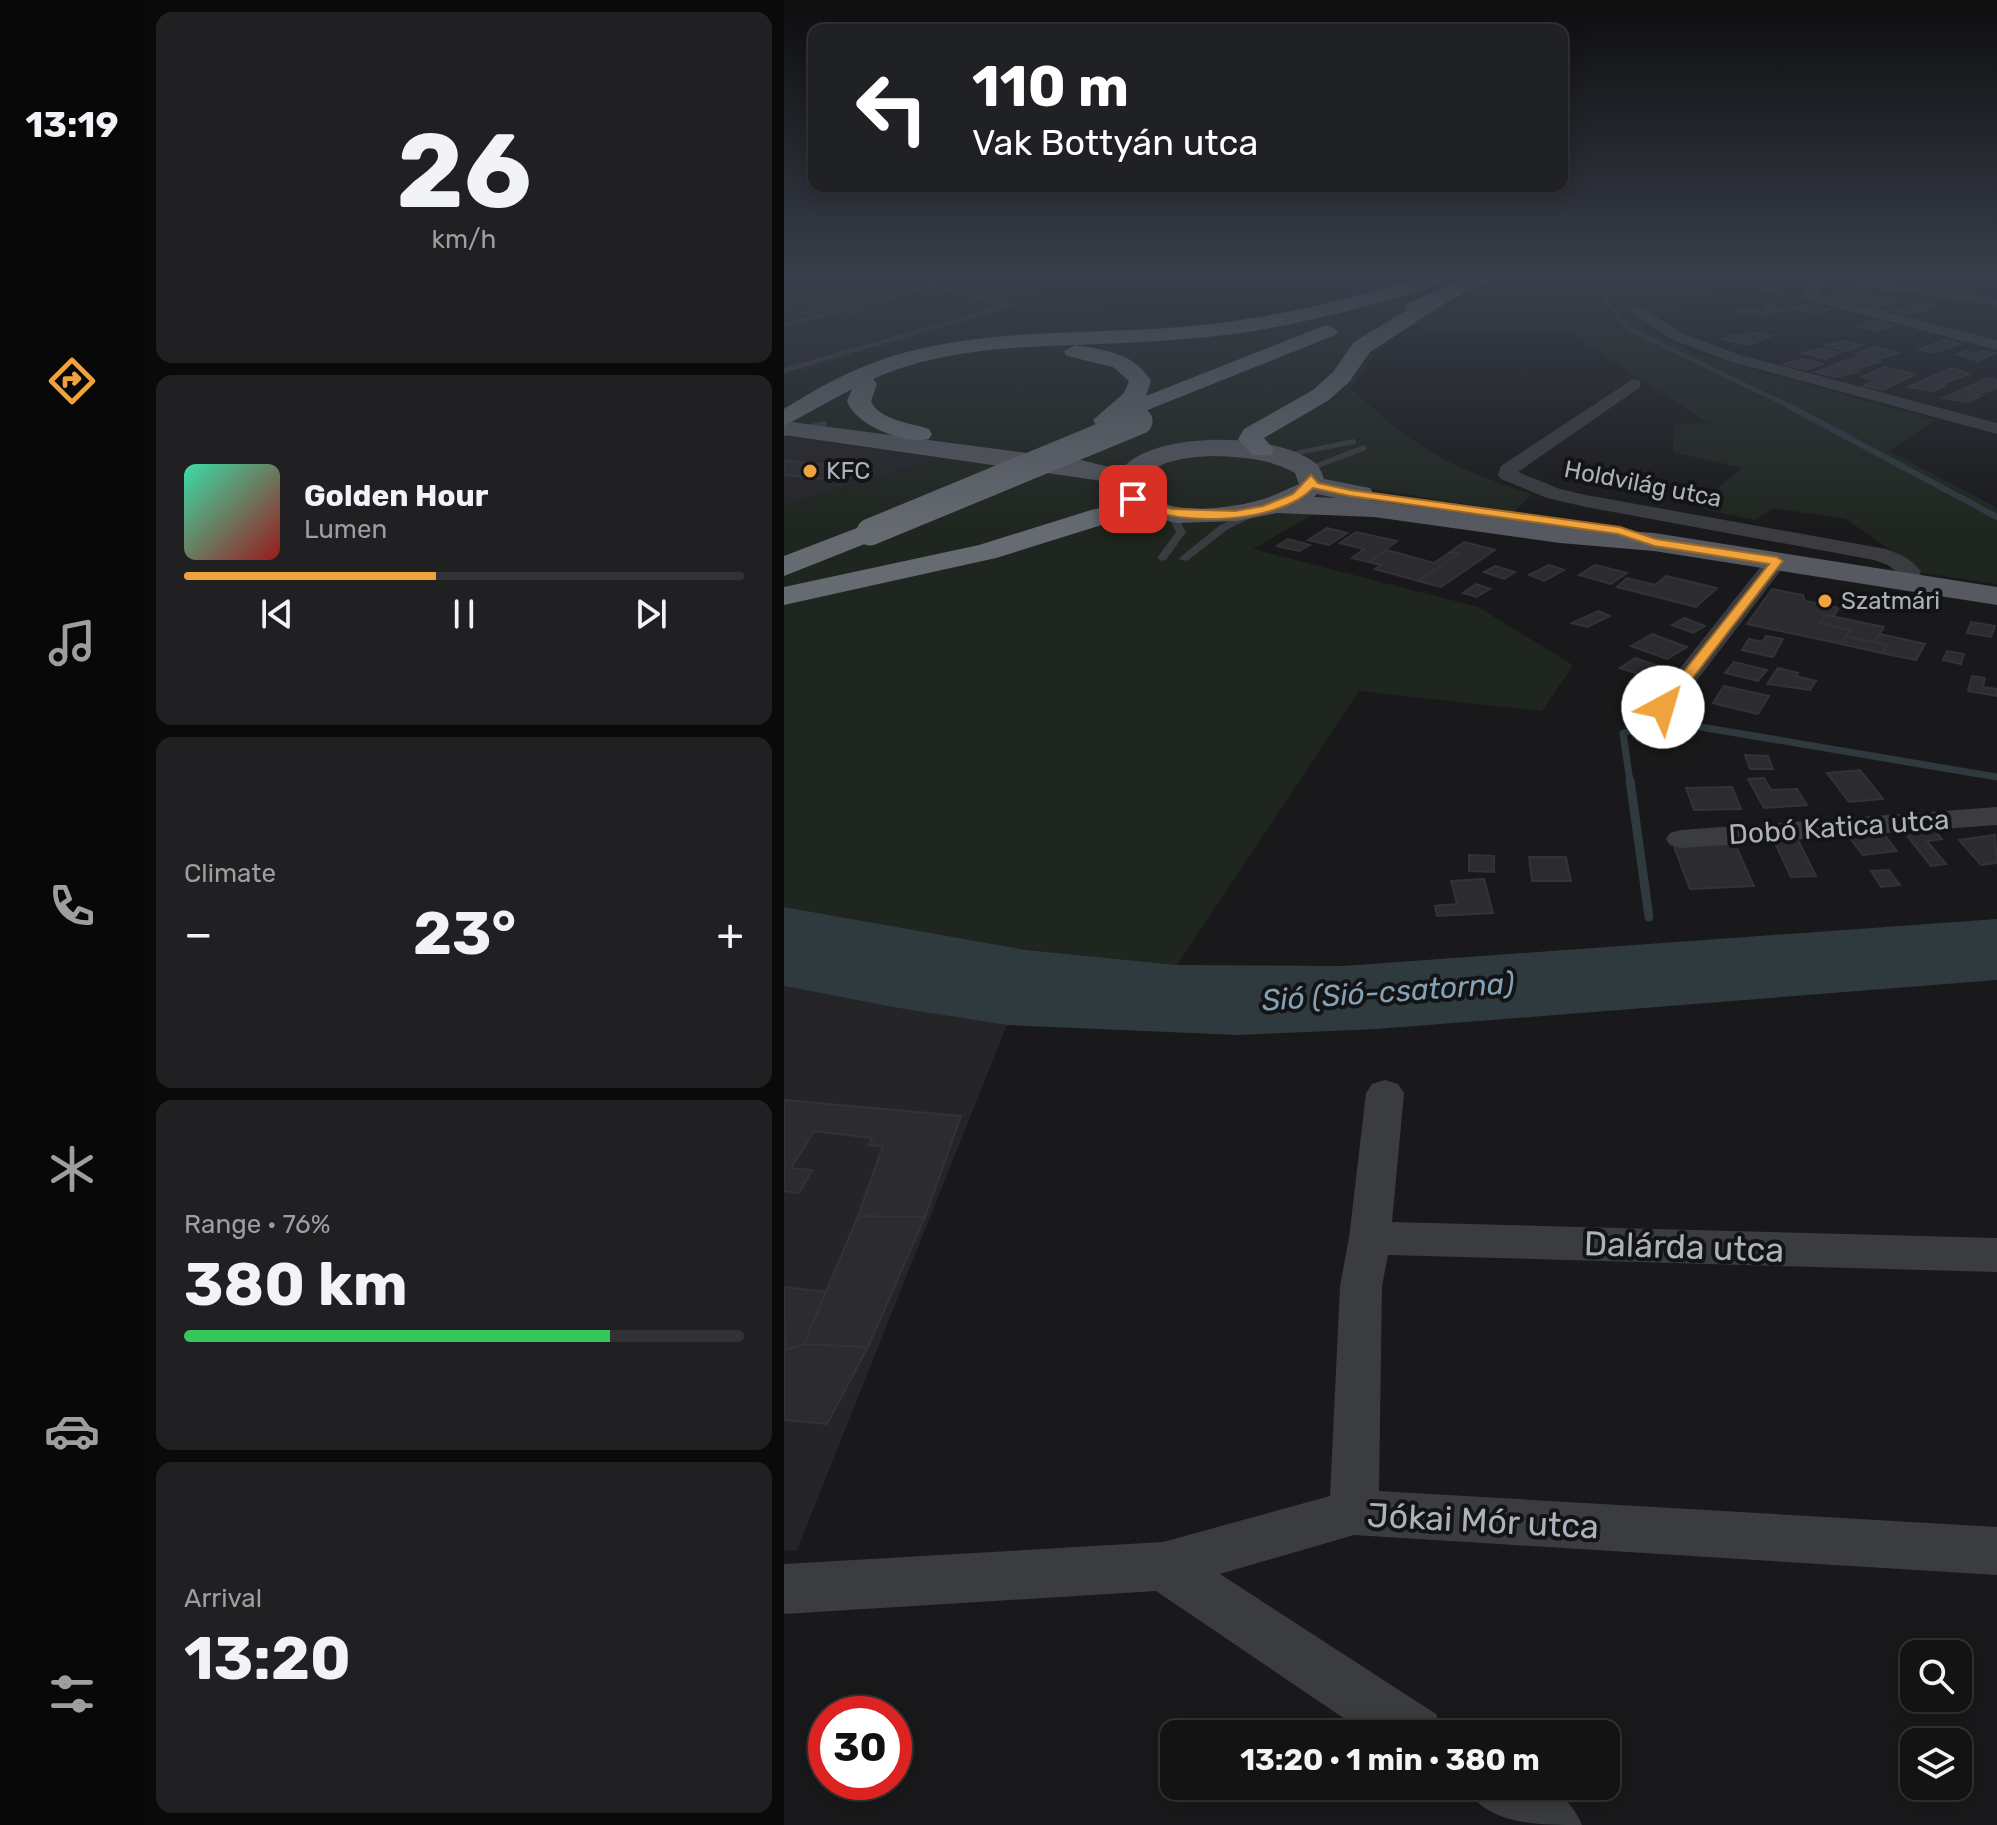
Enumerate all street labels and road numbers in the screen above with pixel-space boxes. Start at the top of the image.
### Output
street label: Holdvilág utca [1562,455,1724,513]
street label: Dobó Katica utca [1728,803,1950,851]
street label: Dalárda utca [1583,1223,1785,1271]
street label: Jókai Mór utca [1366,1494,1600,1548]

